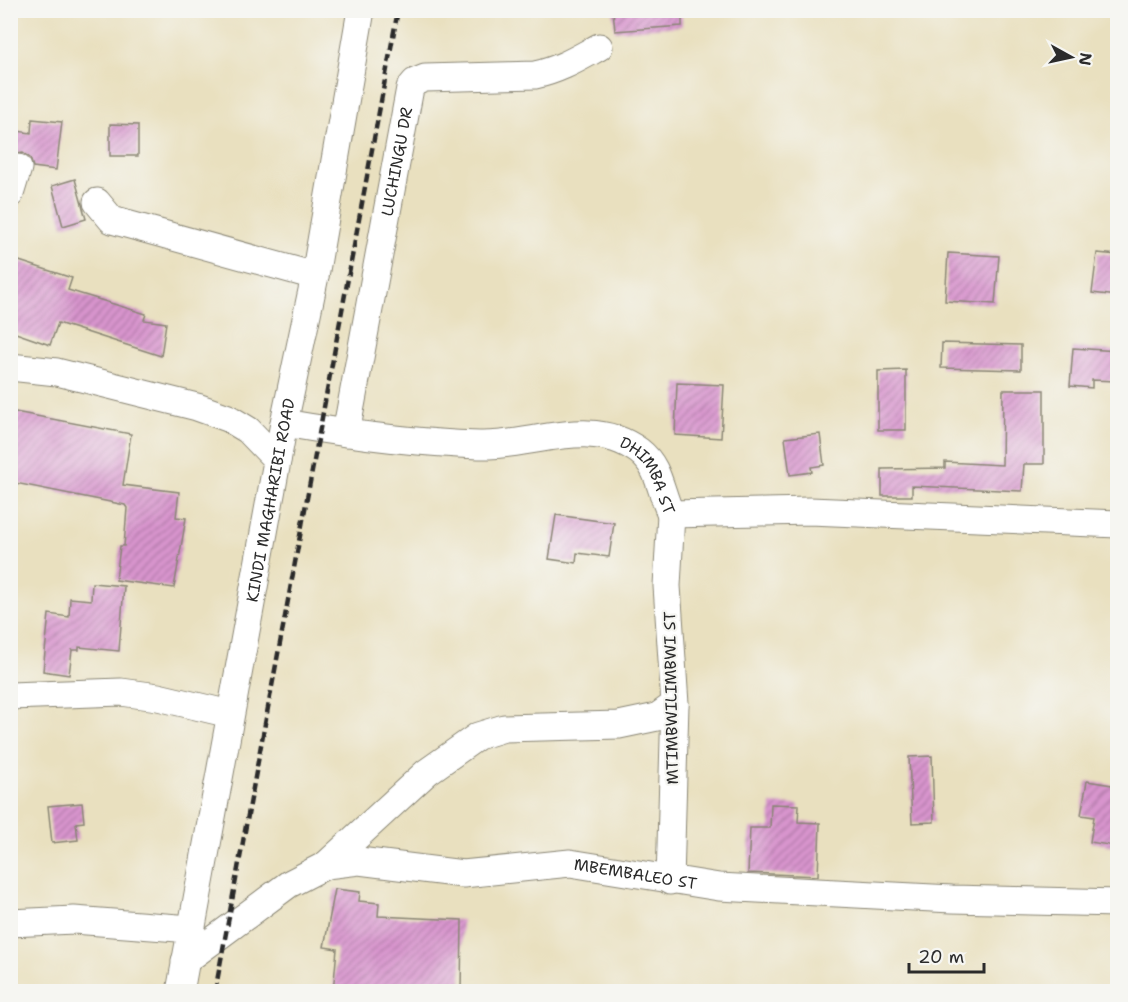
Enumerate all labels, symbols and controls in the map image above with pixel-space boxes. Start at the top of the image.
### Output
north arrow [1041,27,1101,87]
text: N [1074,51,1097,67]
street label: LUCHINGU DR [376,105,417,218]
street label: KINDI MAGHARIBI ROAD [241,396,299,604]
street label: DHIMBA ST [617,431,680,518]
street label: MTIMBWILIMBWI ST [659,611,683,785]
street label: MBEMBALEO ST [573,853,699,894]
scale bar [909,936,984,974]
text: 20 m [918,945,964,969]

